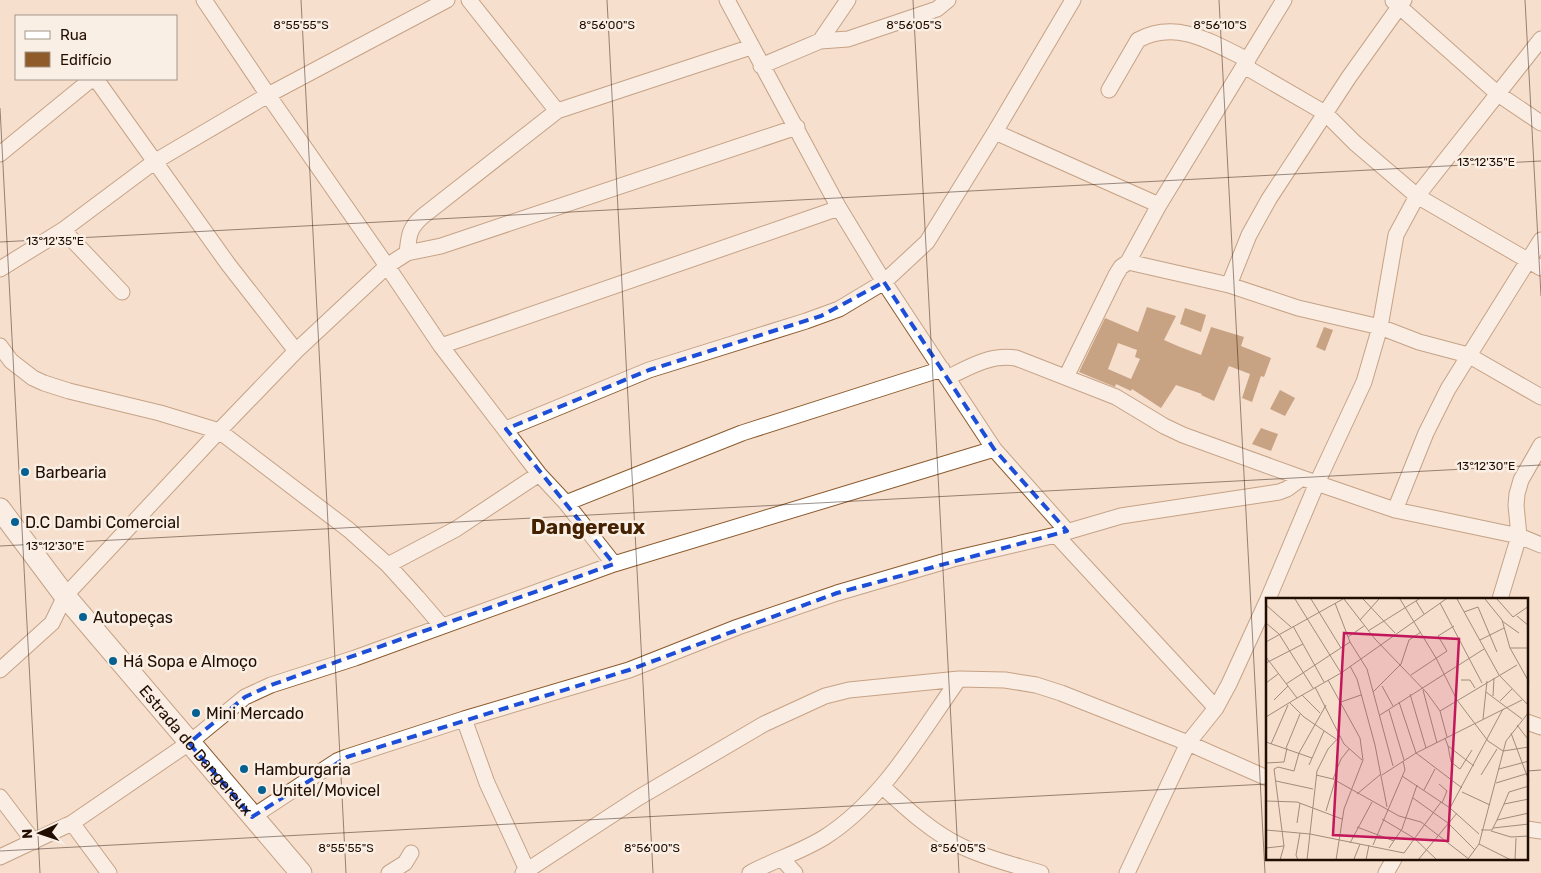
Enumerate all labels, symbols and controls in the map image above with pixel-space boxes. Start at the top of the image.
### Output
legend [15,15,178,80]
text: 8°55'55"S [273,18,329,32]
text: 8°56'00"S [579,18,635,32]
text: 8°56'05"S [886,18,942,32]
text: 8°56'10"S [1193,18,1247,32]
text: Rua [60,26,87,44]
text: Edifício [60,51,112,69]
text: 13°12'35"E [1457,155,1515,169]
text: 13°12'35"E [26,234,84,248]
text: 13°12'30"E [1457,459,1515,473]
place label: Barbearia [35,463,107,482]
marker: Barbearia [19,466,31,478]
place label: D.C Dambi Comercial [25,513,180,532]
district label: Dangereux [531,514,646,539]
marker: D.C Dambi Comercial [9,516,21,528]
text: 13°12'30"E [26,539,84,553]
inset map [1266,598,1528,860]
place label: Autopeças [93,608,173,627]
marker: Autopeças [77,611,89,623]
place label: Há Sopa e Almoço [123,652,257,671]
marker: Há Sopa e Almoço [107,655,119,667]
street label: Estrada do Dangereux [135,681,257,820]
place label: Mini Mercado [206,704,304,723]
marker: Mini Mercado [190,707,202,719]
place label: Hamburgaria [254,760,351,779]
marker: Hamburgaria [238,763,250,775]
place label: Unitel/Movicel [272,781,380,800]
marker: Unitel/Movicel [256,784,268,796]
north arrow [15,808,65,858]
text: N [19,828,36,839]
text: 8°55'55"S [318,841,374,855]
text: 8°56'00"S [624,841,680,855]
text: 8°56'05"S [930,841,986,855]

